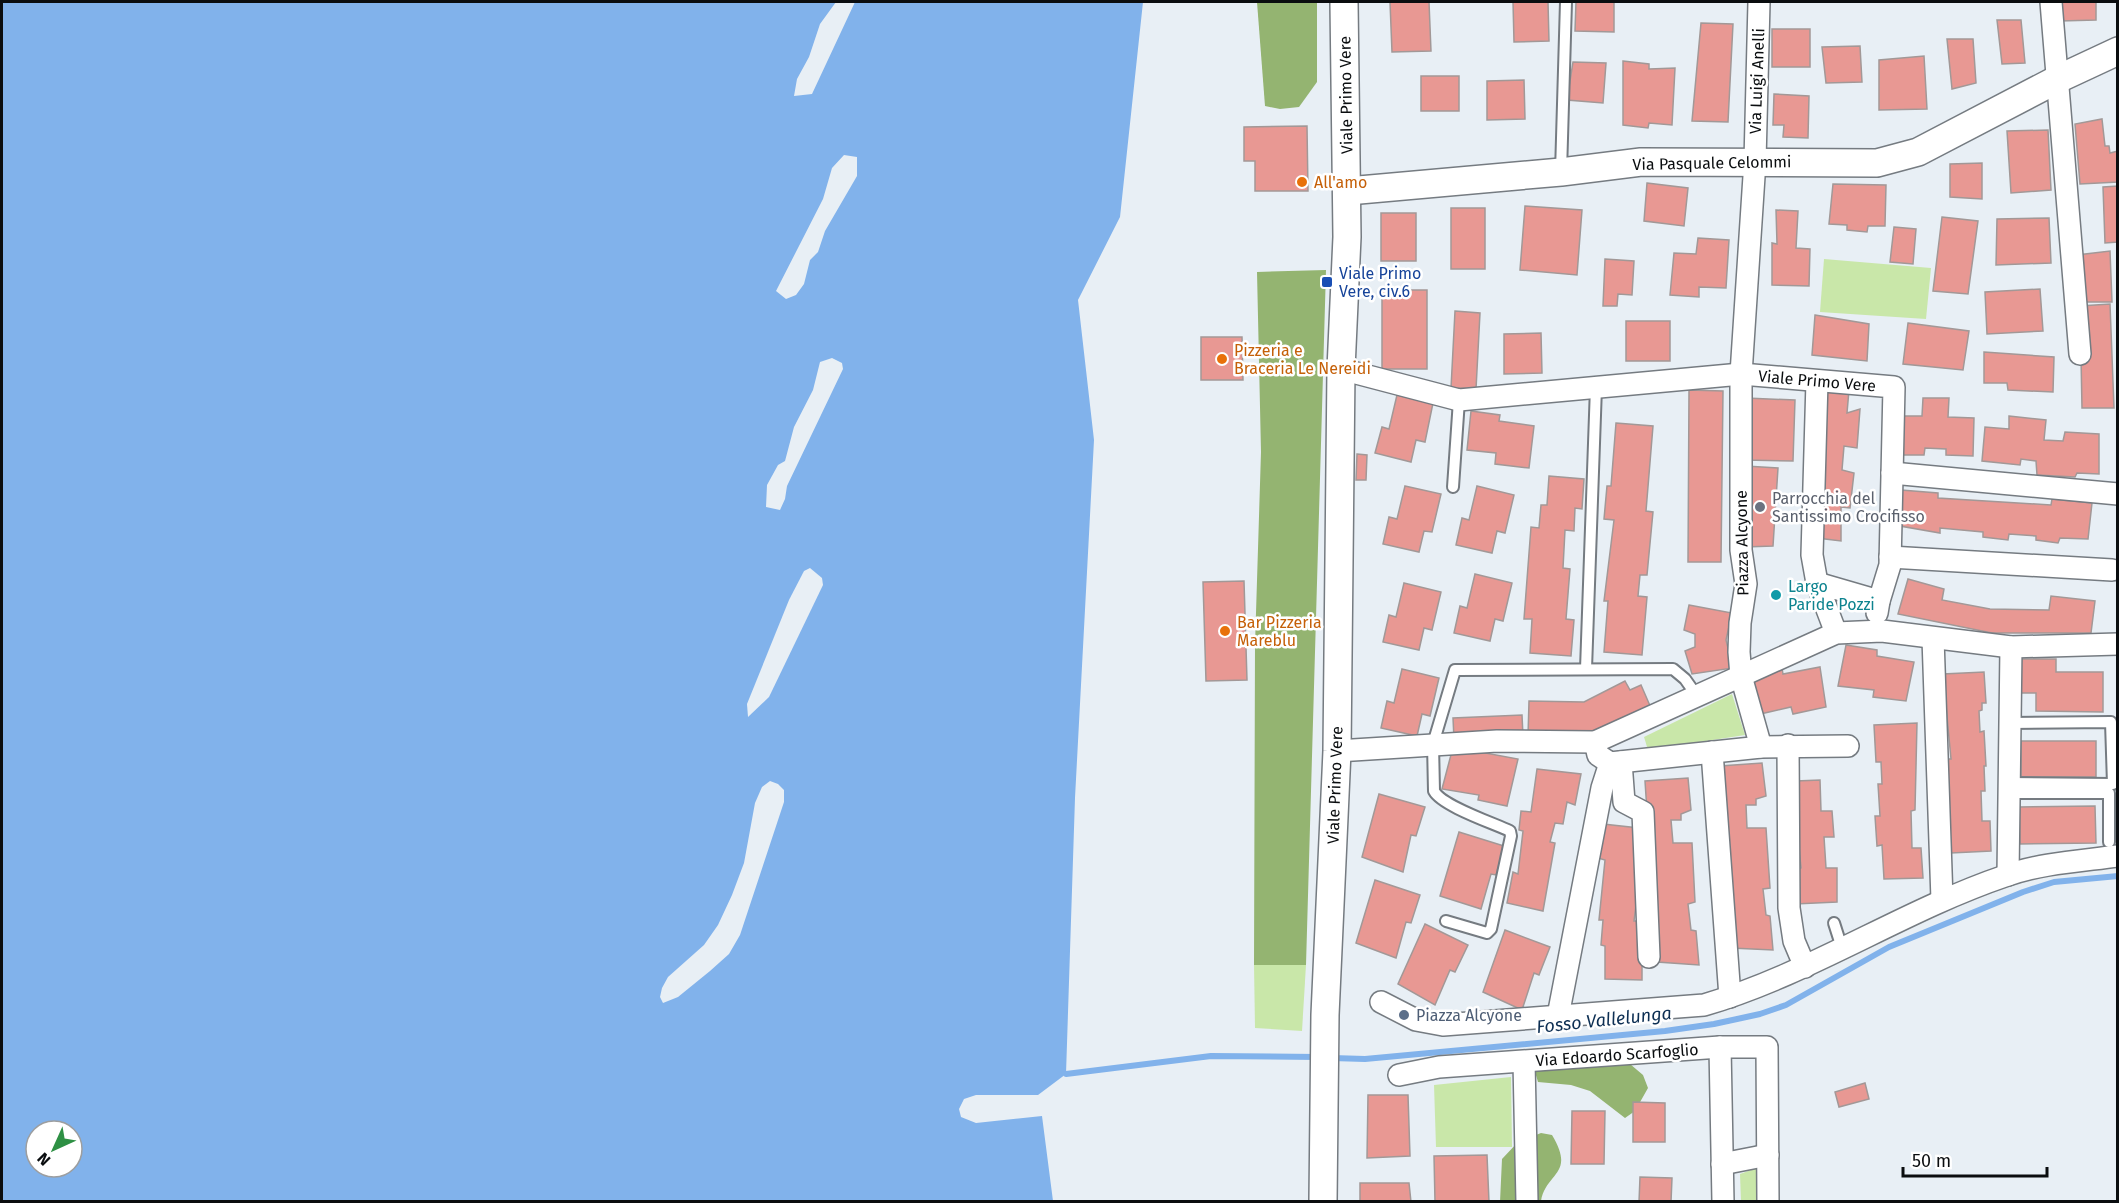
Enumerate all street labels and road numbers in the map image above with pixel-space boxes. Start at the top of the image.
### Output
street label: Via Luigi Anelli [1746,28,1768,134]
street label: Viale Primo Vere [1335,36,1357,154]
street label: Via Pasquale Celommi [1632,152,1792,174]
street label: Viale Primo Vere [1757,366,1877,396]
street label: Piazza Alcyone [1732,490,1752,596]
street label: Viale Primo Vere [1323,726,1347,844]
street label: Via Edoardo Scarfoglio [1535,1040,1699,1070]

